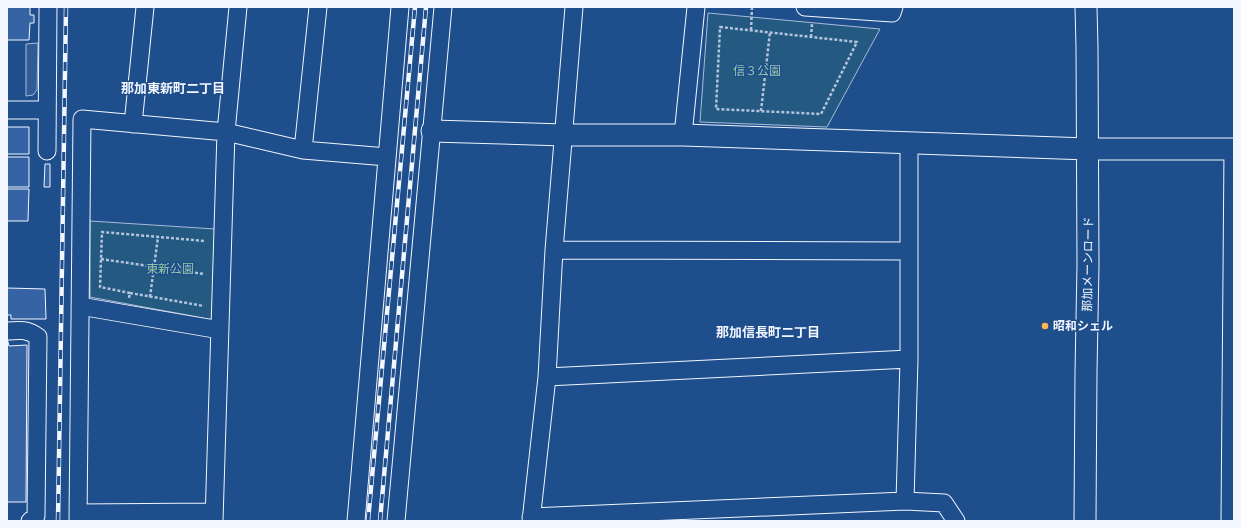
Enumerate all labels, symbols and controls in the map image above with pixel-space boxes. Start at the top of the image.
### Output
park label: 信３公園 [733,64,781,78]
district label: 那加東新町二丁目 [121,81,225,96]
street label: 那加メーンロード [1080,216,1096,312]
park label: 東新公園 [146,262,194,276]
place label: 昭和シェル [1053,319,1113,333]
marker: 昭和シェル [1040,321,1050,331]
district label: 那加信長町二丁目 [716,325,820,340]

